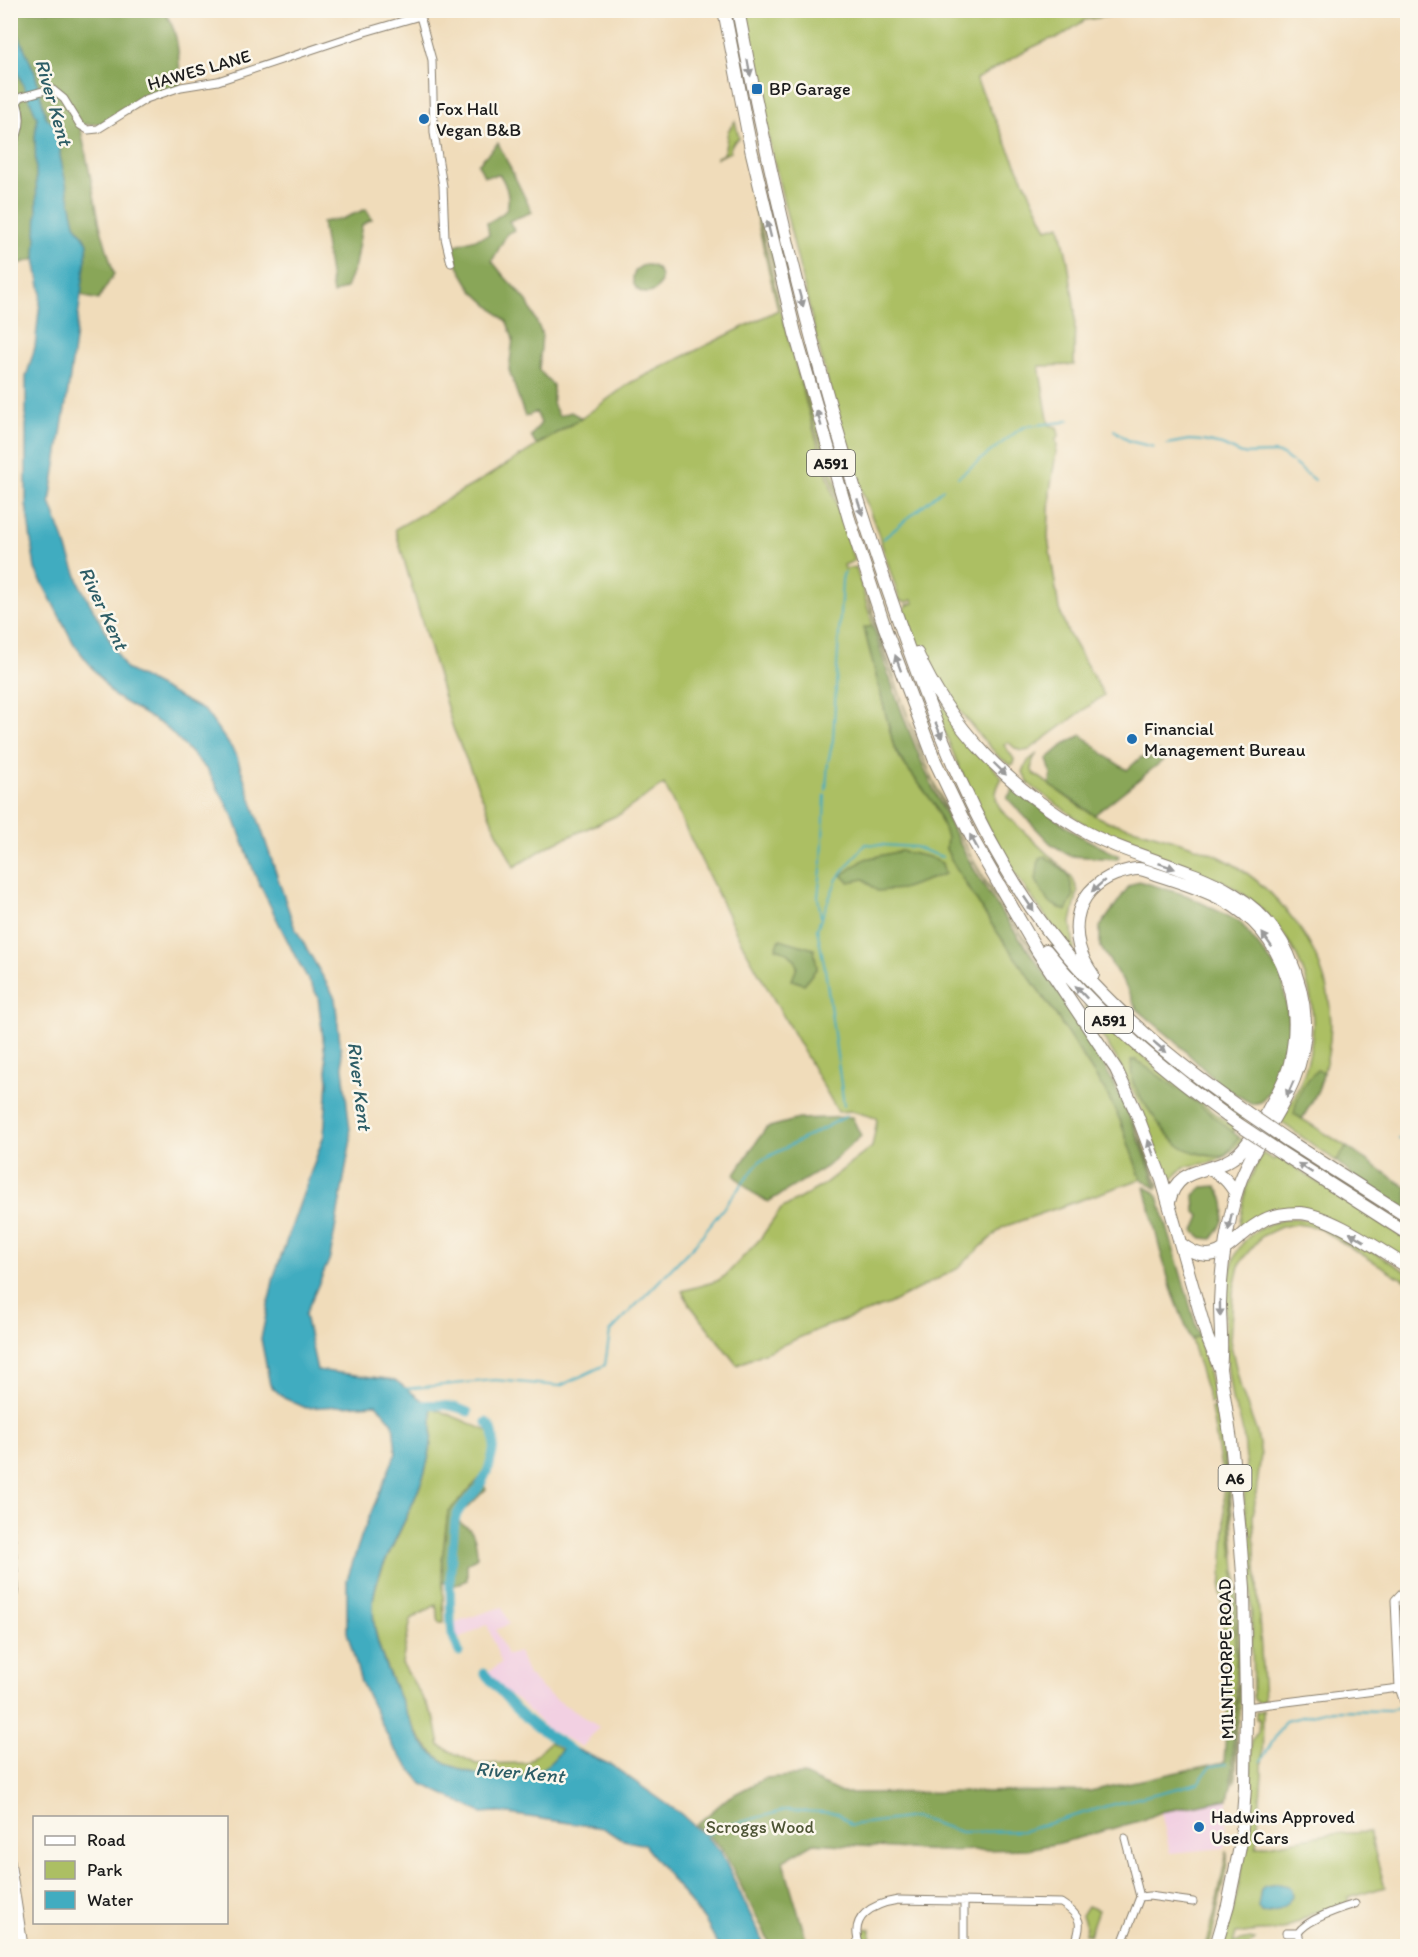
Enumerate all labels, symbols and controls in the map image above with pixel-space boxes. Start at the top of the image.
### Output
street label: HAWES LANE [145,45,253,95]
water label: River Kent [30,56,78,150]
one-way arrow [745,59,754,78]
place label: BP Garage [769,78,851,100]
marker: BP Garage [750,82,764,96]
place label: Fox Hall Vegan B&B [436,98,521,141]
marker: Fox Hall Vegan B&B [417,112,431,126]
one-way arrow [764,220,774,238]
one-way arrow [796,290,806,308]
one-way arrow [813,409,823,427]
road number: A591 [807,450,855,476]
one-way arrow [856,498,865,516]
water label: River Kent [74,563,134,655]
one-way arrow [893,654,903,672]
place label: Financial Management Bureau [1144,718,1306,761]
one-way arrow [934,723,944,741]
marker: Financial Management Bureau [1125,732,1139,746]
one-way arrow [993,762,1007,776]
one-way arrow [969,834,979,851]
one-way arrow [1158,861,1176,871]
one-way arrow [1091,879,1106,892]
one-way arrow [1023,895,1035,911]
one-way arrow [1261,932,1273,948]
one-way arrow [1074,984,1088,999]
road number: A591 [1085,1007,1133,1033]
water label: River Kent [343,1040,378,1133]
one-way arrow [1152,1041,1168,1054]
one-way arrow [1286,1081,1295,1098]
one-way arrow [1145,1138,1155,1156]
one-way arrow [1297,1163,1313,1174]
one-way arrow [1225,1213,1234,1232]
one-way arrow [1349,1232,1365,1243]
one-way arrow [1216,1299,1225,1318]
road number: A6 [1218,1465,1252,1491]
street label: MILNTHORPE ROAD [1214,1578,1238,1740]
water label: River Kent [475,1756,567,1788]
place label: Hadwins Approved Used Cars [1211,1806,1355,1849]
legend [33,1816,228,1924]
park label: Scroggs Wood [706,1816,814,1838]
marker: Hadwins Approved Used Cars [1192,1820,1206,1834]
text: Road [87,1829,126,1851]
text: Park [87,1859,122,1881]
text: Water [87,1889,133,1911]

